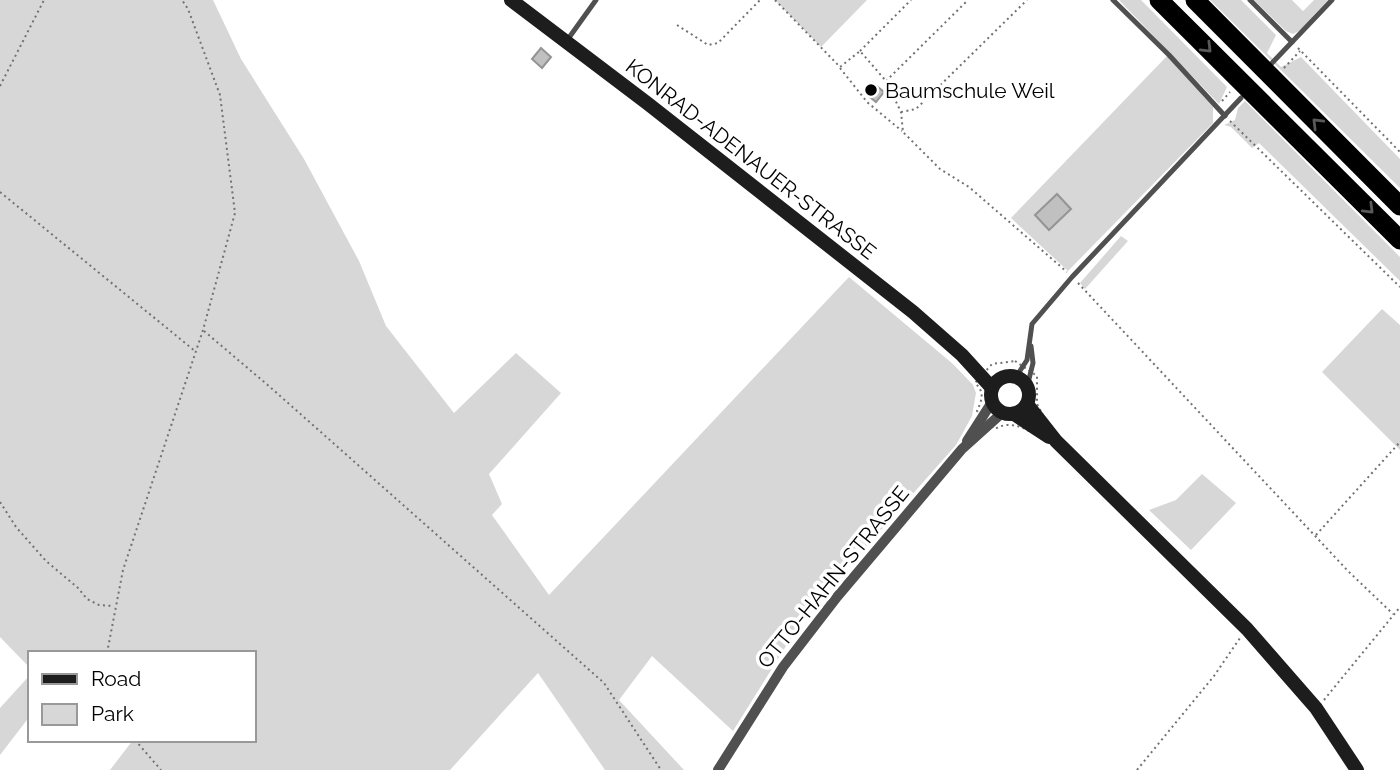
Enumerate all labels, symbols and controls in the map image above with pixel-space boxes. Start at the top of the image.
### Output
one-way arrow [1199,40,1212,53]
street label: KONRAD-ADENAUER-STRASSE [621,53,881,265]
place label: Baumschule Weil [885,78,1055,103]
marker: Baumschule Weil [863,82,879,98]
one-way arrow [1313,118,1326,131]
one-way arrow [1360,200,1373,213]
street label: OTTO-HAHN-STRASSE [752,481,914,673]
legend [28,651,256,742]
text: Road [91,666,141,691]
text: Park [91,701,134,726]

